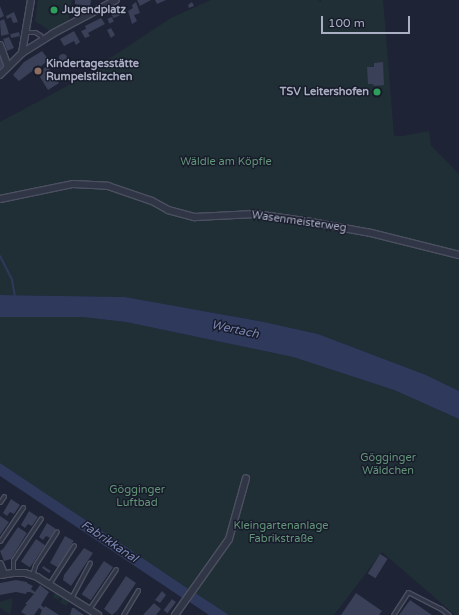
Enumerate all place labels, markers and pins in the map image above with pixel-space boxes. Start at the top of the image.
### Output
place label: Jugendplatz [62,3,126,17]
marker: Jugendplatz [49,5,59,15]
place label: Kindertagesstätte Rumpelstilzchen [46,58,139,84]
marker: Kindertagesstätte Rumpelstilzchen [33,66,43,76]
place label: TSV Leitershofen [280,85,369,99]
marker: TSV Leitershofen [372,87,382,97]

